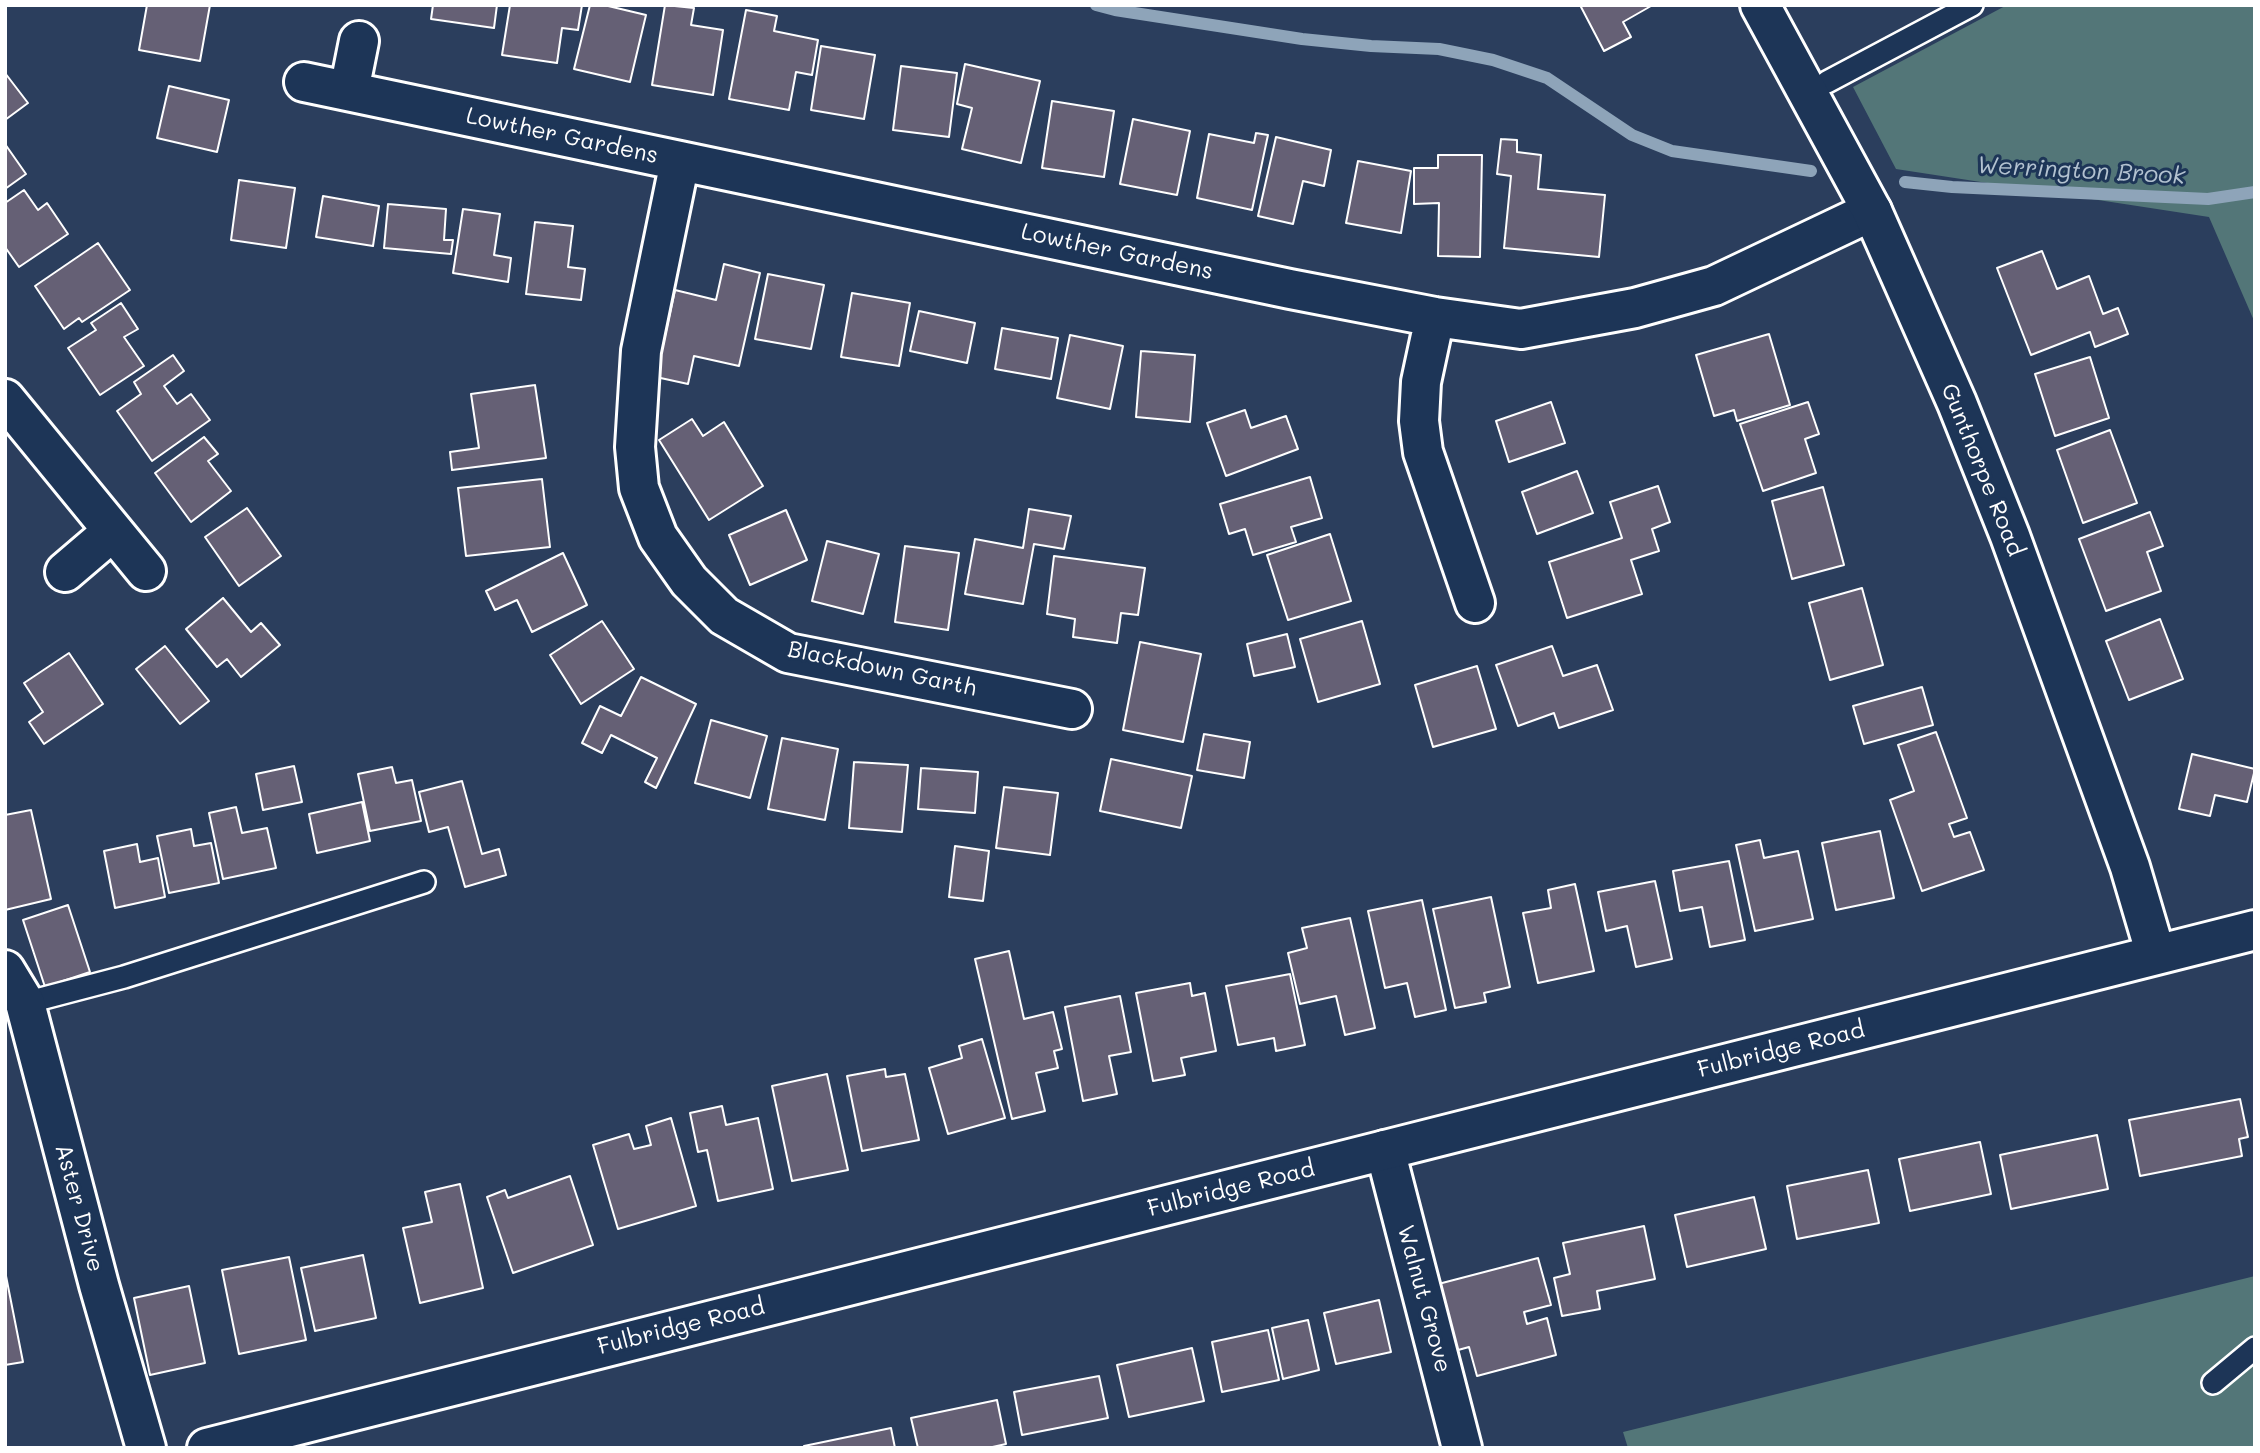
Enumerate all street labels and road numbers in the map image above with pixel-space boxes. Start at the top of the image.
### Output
street label: Lowther Gardens [464,102,660,170]
street label: Lowther Gardens [1019,218,1215,286]
street label: Gunthorpe Road [1935,380,2029,560]
street label: Blackdown Garth [785,636,979,702]
street label: Fulbridge Road [1695,1016,1867,1084]
street label: Aster Drive [49,1141,109,1275]
street label: Fulbridge Road [1145,1155,1317,1223]
street label: Walnut Grove [1391,1222,1457,1376]
street label: Fulbridge Road [595,1293,767,1361]

